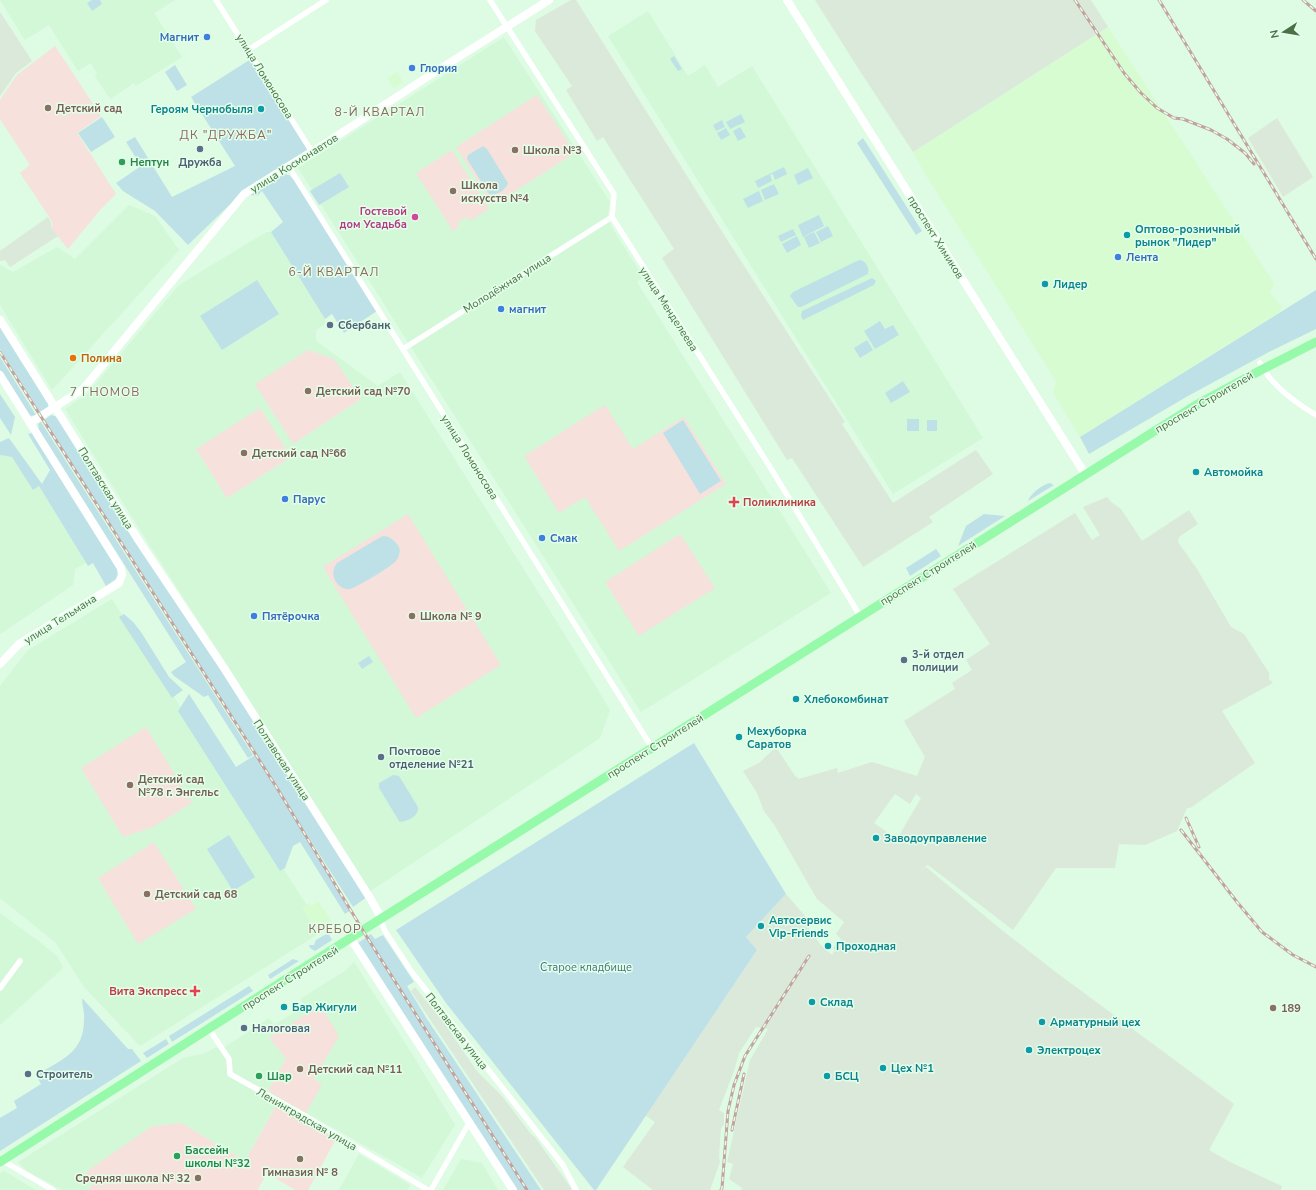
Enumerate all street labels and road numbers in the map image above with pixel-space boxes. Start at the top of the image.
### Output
street label: улица Ломоносова [232,31,297,122]
street label: улица Космонавтов [247,130,341,197]
street label: проспект Химиков [904,193,967,282]
street label: Молодёжная улица [460,250,554,317]
street label: улица Менделеева [636,264,702,355]
street label: проспект Строителей [1152,368,1256,437]
street label: улица Ломоносова [437,412,502,503]
street label: Полтавская улица [74,444,137,532]
street label: проспект Строителей [877,538,979,609]
street label: улица Тельмана [21,591,100,648]
street label: проспект Строителей [604,711,706,782]
street label: Полтавская улица [250,717,313,804]
street label: проспект Строителей [239,943,341,1014]
street label: Полтавская улица [422,990,491,1073]
street label: Ленинградская улица [254,1085,360,1154]

